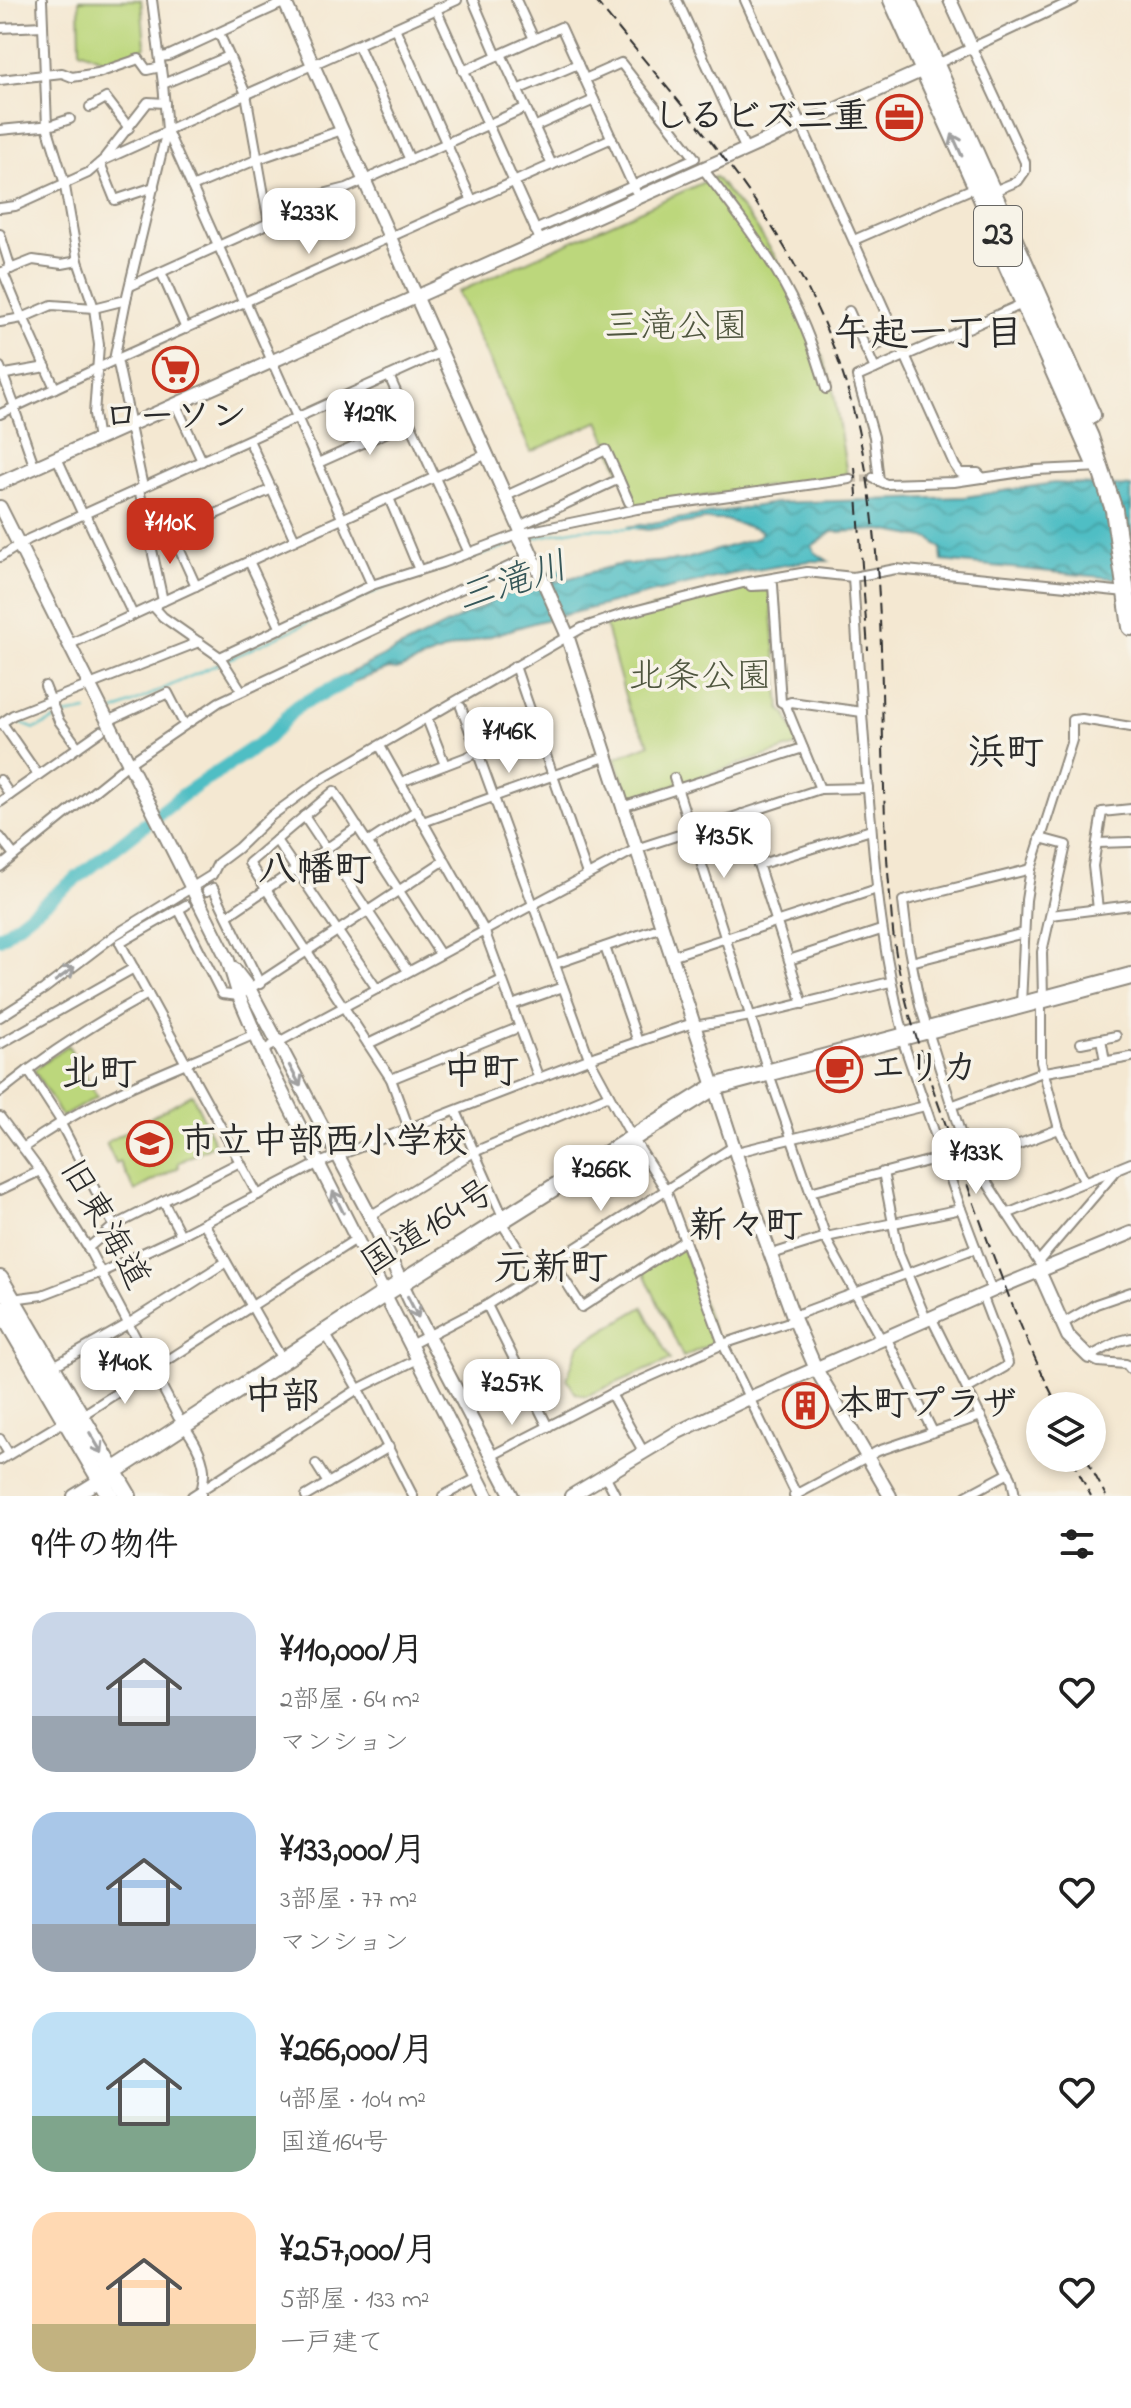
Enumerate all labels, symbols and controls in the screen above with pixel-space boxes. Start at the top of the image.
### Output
place label: しるビズ三重 [653,92,869,145]
office icon: しるビズ三重 [876,94,924,142]
one-way arrow [949,134,964,158]
pin: ¥233K [253,188,365,256]
text: ¥233K [280,195,338,233]
road number: 23 [974,206,1022,266]
park label: 三滝公園 [604,302,748,355]
district label: 午起一丁目 [833,308,1023,364]
supermarket icon: ローソン [151,345,199,393]
pin: ¥129K [314,389,426,457]
place label: ローソン [103,392,247,445]
text: ¥129K [344,396,396,434]
pin: ¥110K [114,498,226,566]
text: ¥110K [145,505,195,543]
water label: 三滝川 [450,540,576,628]
park label: 北条公園 [628,652,772,705]
pin: ¥146K [453,707,565,775]
text: ¥146K [482,714,536,752]
district label: 浜町 [968,727,1044,783]
pin: ¥135K [668,812,780,880]
text: ¥135K [696,819,752,857]
district label: 八幡町 [258,844,372,900]
one-way arrow [54,966,75,983]
place label: エリカ [870,1044,978,1097]
district label: 中町 [443,1046,519,1102]
cafe icon: エリカ [815,1046,863,1094]
district label: 北町 [61,1048,137,1104]
one-way arrow [288,1063,304,1087]
place label: 市立中部西小学校 [180,1117,468,1170]
school or university icon: 市立中部西小学校 [125,1119,173,1167]
pin: ¥133K [920,1128,1032,1196]
text: ¥133K [950,1135,1002,1173]
pin: ¥266K [545,1145,657,1213]
street label: 旧東海道 [44,1149,162,1301]
text: ¥266K [572,1152,630,1190]
street label: 国道164号 [351,1167,507,1291]
one-way arrow [330,1190,345,1214]
district label: 新々町 [689,1200,803,1256]
district label: 元新町 [494,1242,608,1298]
one-way arrow [406,1295,421,1319]
pin: ¥140K [69,1338,181,1406]
text: ¥140K [99,1345,151,1383]
pin: ¥257K [456,1359,568,1427]
text: ¥257K [481,1366,543,1404]
district label: 中部 [244,1371,320,1427]
place label: 本町プラザ [837,1380,1017,1433]
building icon: 本町プラザ [782,1382,830,1430]
map controls [1026,1392,1106,1472]
button: layers [1026,1392,1106,1472]
one-way arrow [88,1431,104,1454]
text: 9件の物件 [32,1522,178,1572]
icon: filters [1055,1522,1099,1566]
text: ¥110,000/月 [280,1627,424,1677]
icon: home [96,1644,192,1740]
icon: heart [1055,1670,1099,1714]
text: 2部屋 · 64 m² [280,1682,420,1720]
text: マンション [280,1725,409,1763]
text: ¥133,000/月 [280,1827,427,1877]
icon: home [96,1844,192,1940]
icon: heart [1055,1870,1099,1914]
text: 3部屋 · 77 m² [280,1882,417,1920]
text: マンション [280,1925,409,1963]
text: ¥266,000/月 [280,2027,435,2077]
icon: home [96,2044,192,2140]
icon: heart [1055,2070,1099,2114]
text: 4部屋 · 104 m² [280,2082,426,2120]
text: 国道164号 [280,2125,388,2163]
text: ¥257,000/月 [280,2227,438,2277]
icon: home [96,2244,192,2340]
icon: heart [1055,2270,1099,2314]
text: 5部屋 · 133 m² [280,2282,430,2320]
text: 一戸建て [280,2325,384,2363]

